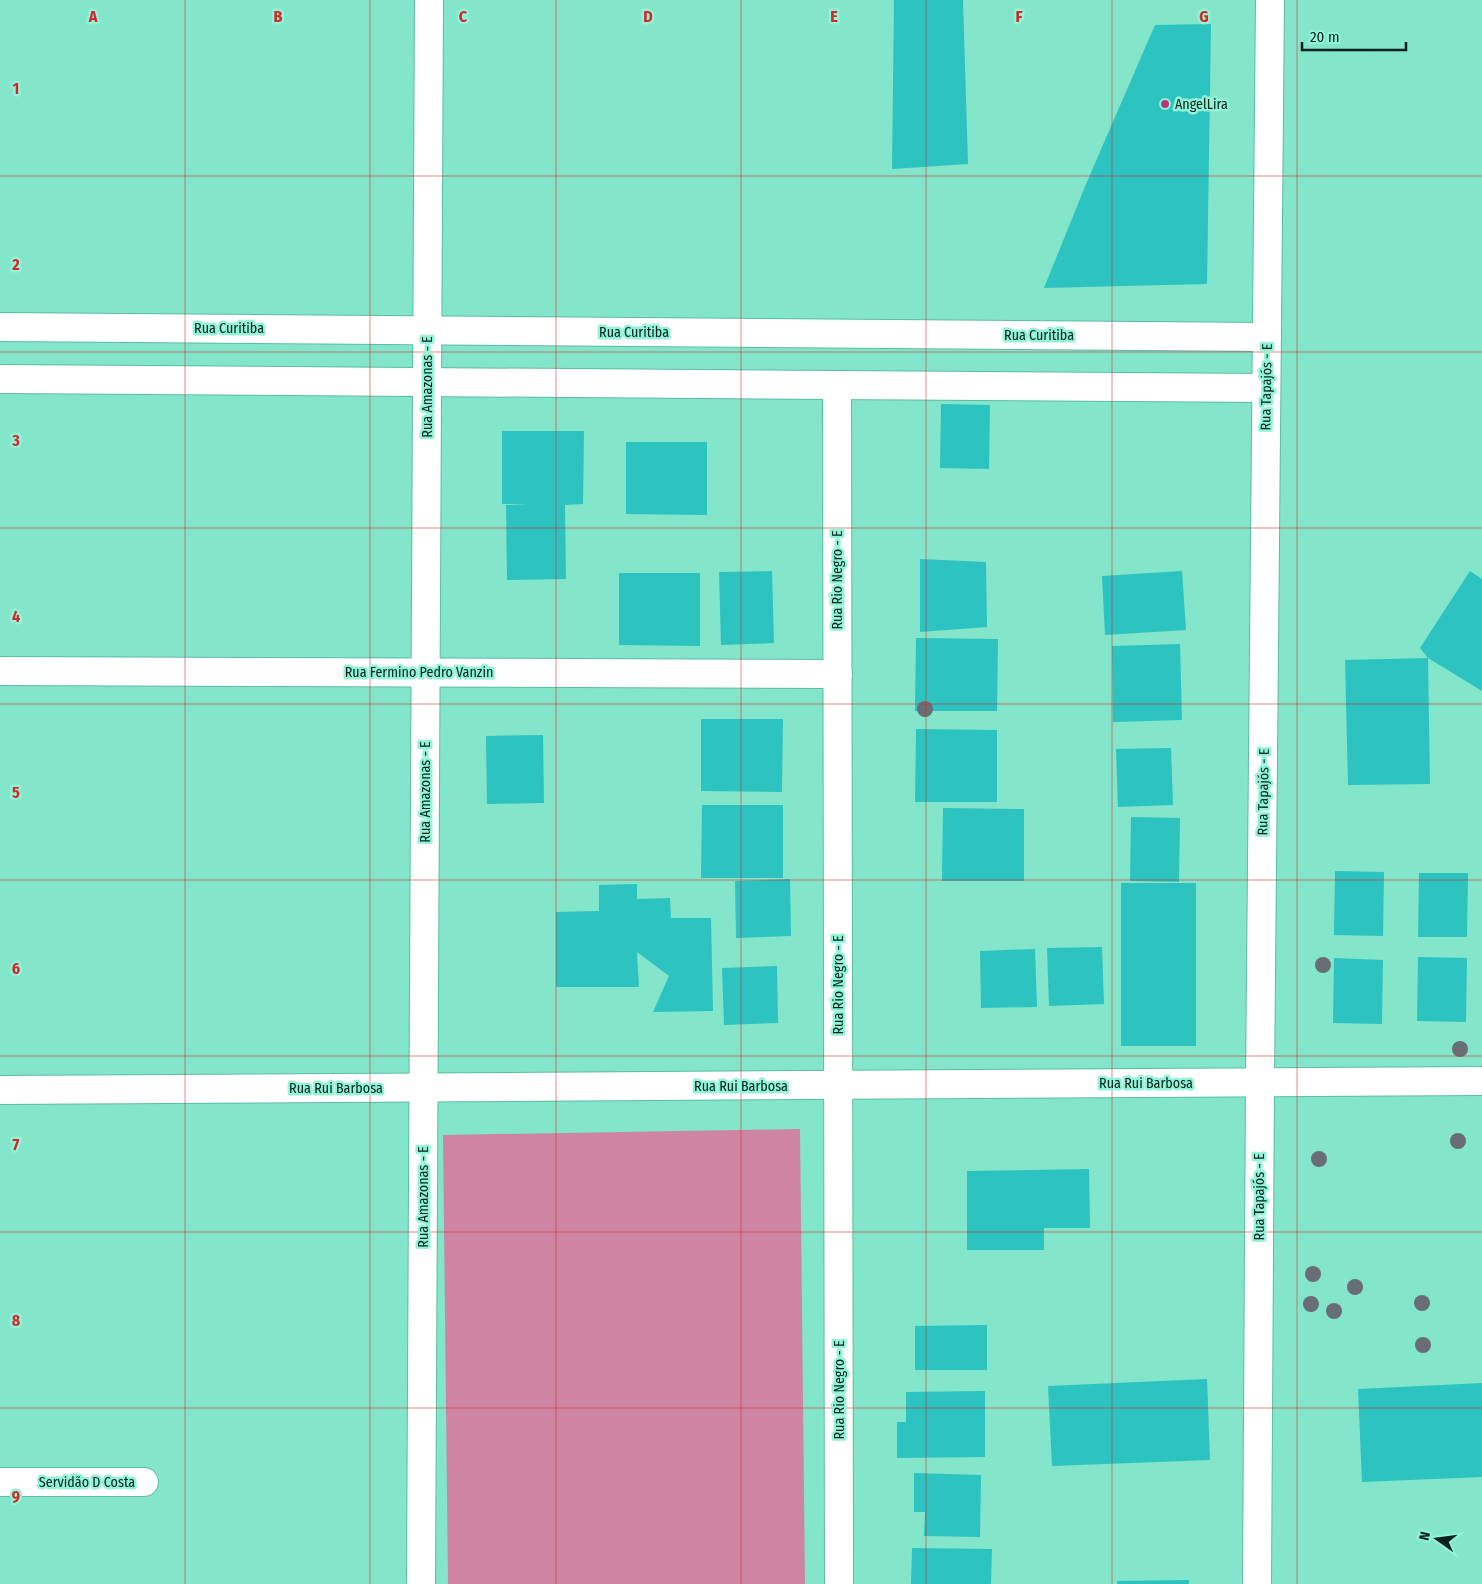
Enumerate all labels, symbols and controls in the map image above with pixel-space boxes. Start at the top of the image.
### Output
text: A [88,7,98,26]
text: B [274,7,283,26]
text: C [459,7,468,26]
text: D [643,7,653,26]
text: E [830,7,838,26]
text: F [1015,7,1023,26]
text: G [1199,7,1209,26]
scale bar [1302,20,1406,52]
text: 20 m [1310,28,1340,46]
text: 1 [13,79,19,98]
place label: AngelLira [1175,96,1228,113]
marker: AngelLira [1159,98,1171,110]
text: 2 [11,255,20,274]
street label: Rua Curitiba [194,320,264,337]
street label: Rua Curitiba [599,324,669,341]
street label: Rua Curitiba [1004,327,1074,344]
street label: Rua Amazonas - E [419,336,436,438]
street label: Rua Tapajós - E [1257,343,1276,431]
text: 3 [11,431,20,450]
street label: Rua Rio Negro - E [829,530,846,630]
text: 4 [12,607,20,626]
street label: Rua Fermino Pedro Vanzin [345,664,493,681]
street label: Rua Amazonas - E [417,741,434,843]
street label: Rua Tapajós - E [1254,748,1273,836]
text: 5 [12,783,20,802]
street label: Rua Rio Negro - E [830,935,847,1035]
text: 6 [12,959,20,978]
street label: Rua Rui Barbosa [1099,1075,1193,1092]
street label: Rua Rui Barbosa [694,1078,788,1095]
street label: Rua Rui Barbosa [289,1080,383,1097]
text: 7 [13,1135,20,1154]
street label: Rua Amazonas - E [415,1146,432,1248]
street label: Rua Tapajós - E [1251,1153,1268,1240]
text: 8 [12,1311,21,1330]
street label: Rua Rio Negro - E [831,1340,848,1440]
street label: Servidão D Costa [39,1474,135,1491]
text: 9 [12,1487,20,1506]
north arrow [1412,1514,1462,1564]
text: N [1416,1530,1434,1542]

